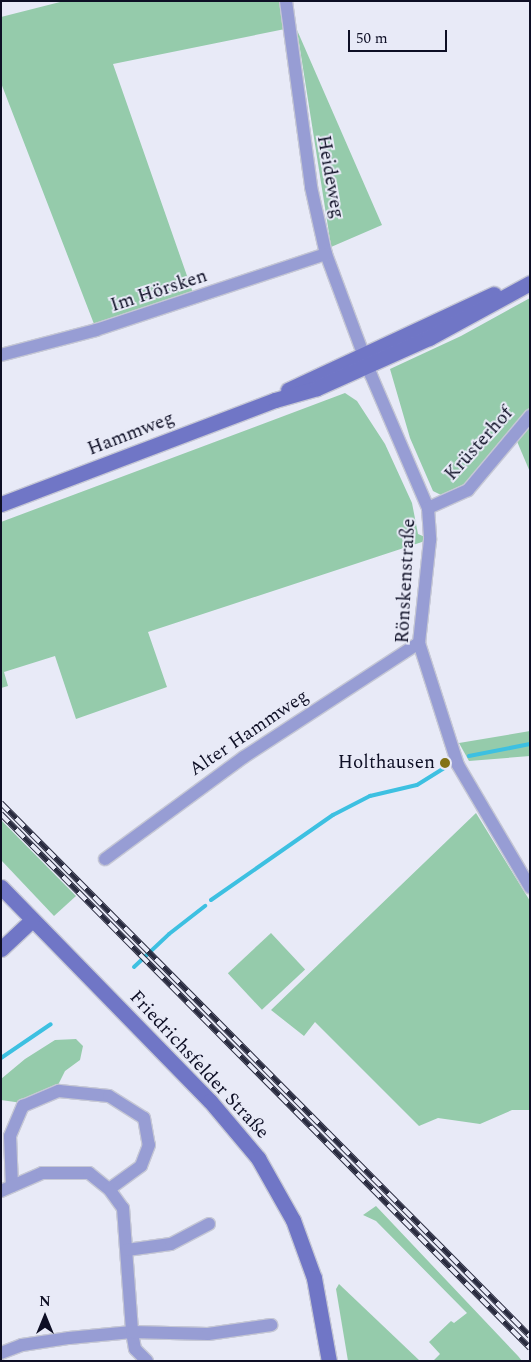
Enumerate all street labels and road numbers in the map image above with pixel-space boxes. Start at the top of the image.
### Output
street label: Heideweg [311,134,349,220]
street label: Im Hörsken [108,265,210,317]
street label: Krüsterhof [440,402,518,486]
street label: Hammweg [84,407,178,461]
street label: Rönskenstraße [391,518,421,644]
street label: Alter Hammweg [185,685,313,781]
street label: Friedrichsfelder Straße [124,986,274,1144]

